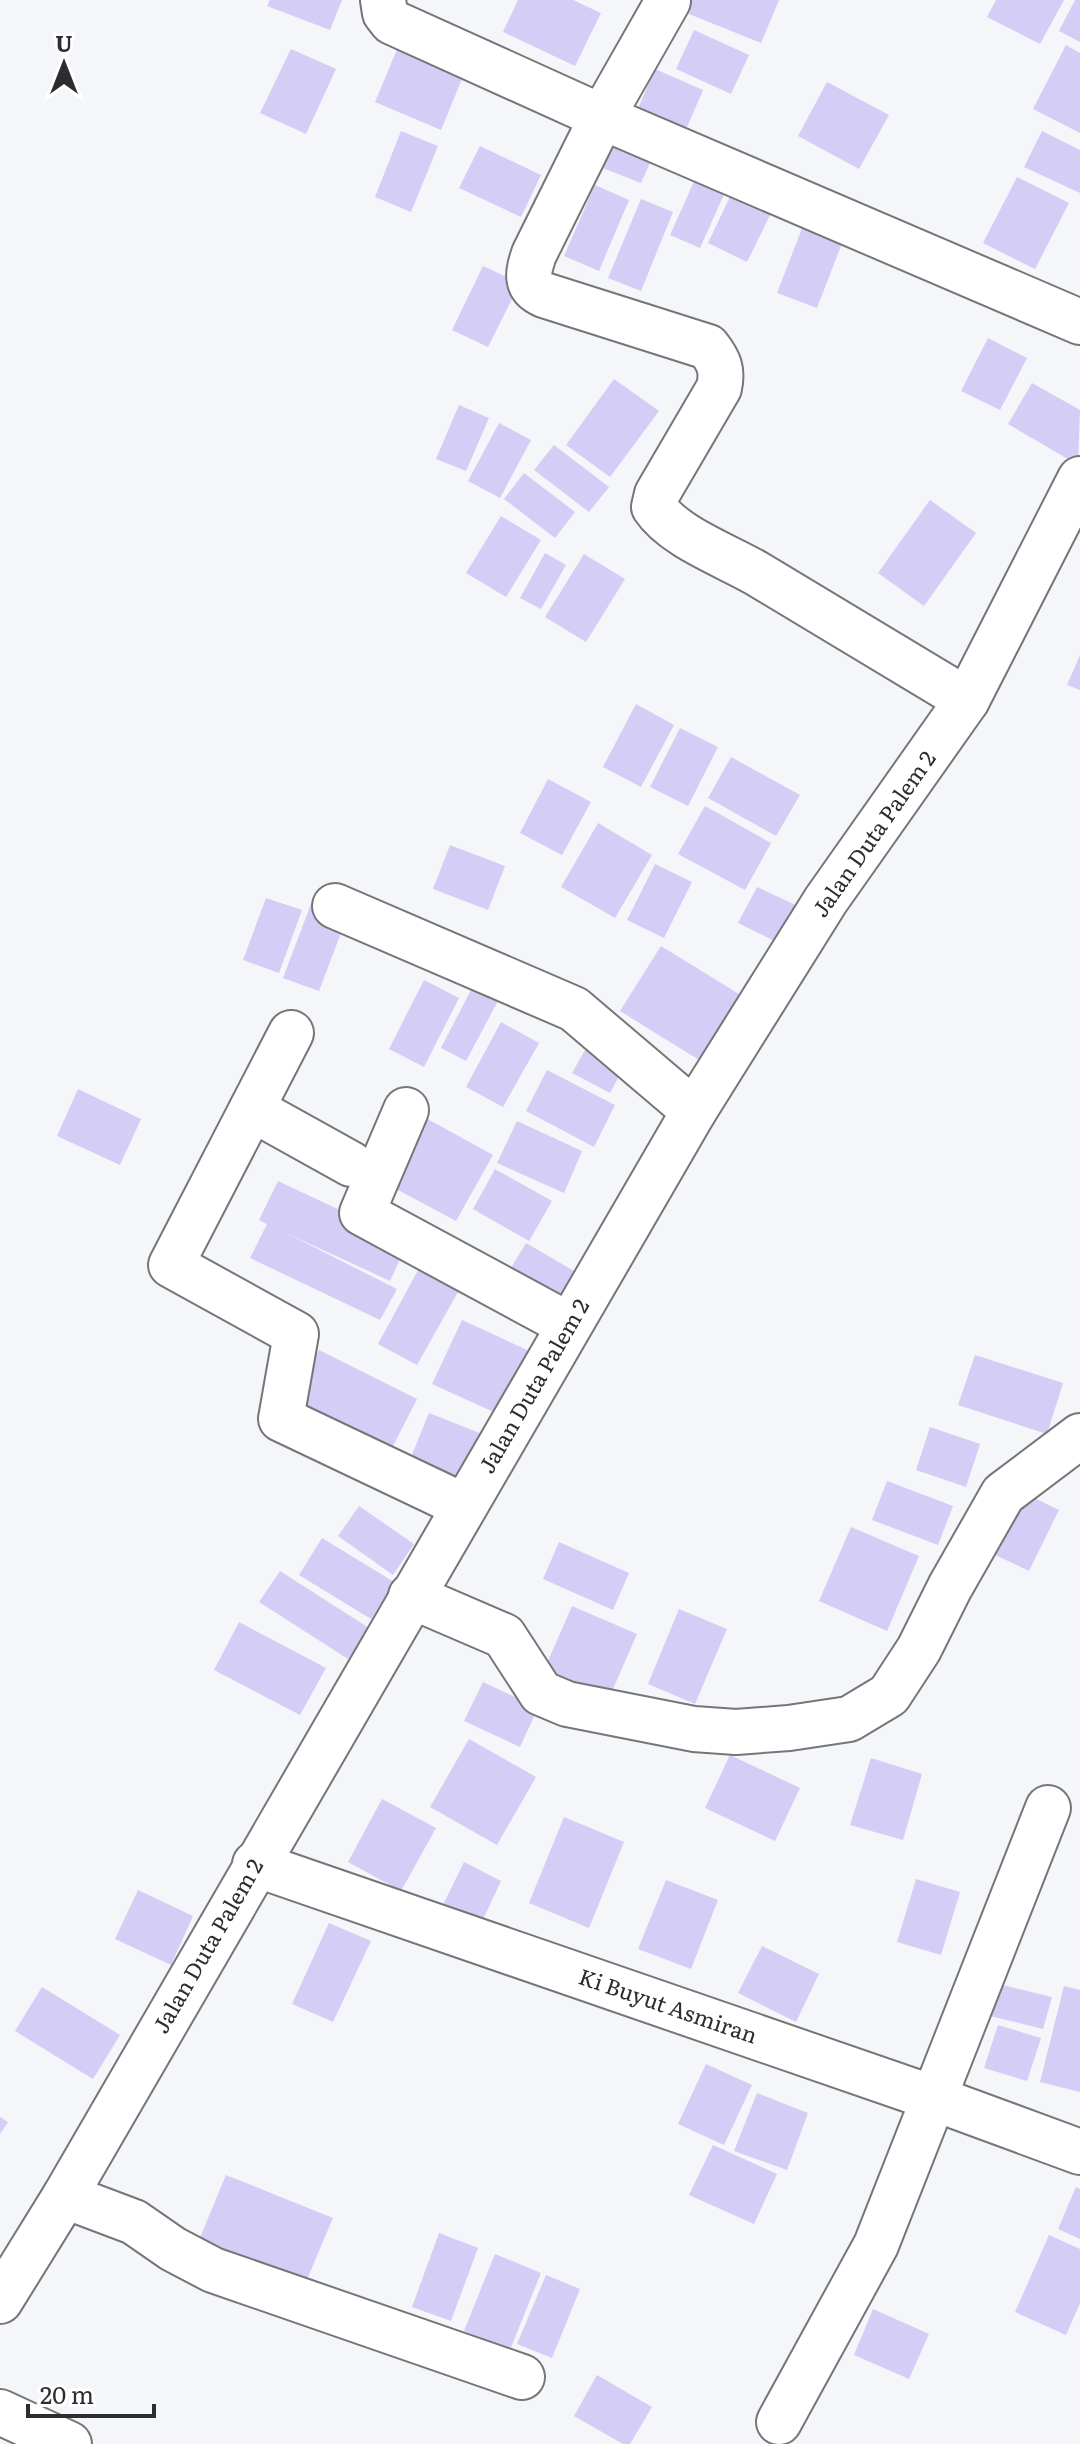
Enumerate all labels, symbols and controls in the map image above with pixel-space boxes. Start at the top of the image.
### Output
north arrow [24,24,104,104]
text: U [55,26,73,59]
street label: Jalan Duta Palem 2 [803,743,943,923]
street label: Jalan Duta Palem 2 [469,1292,596,1479]
street label: Jalan Duta Palem 2 [143,1852,270,2039]
street label: Ki Buyut Asmiran [575,1959,762,2051]
scale bar [28,2368,154,2418]
text: 20 m [40,2376,94,2411]

